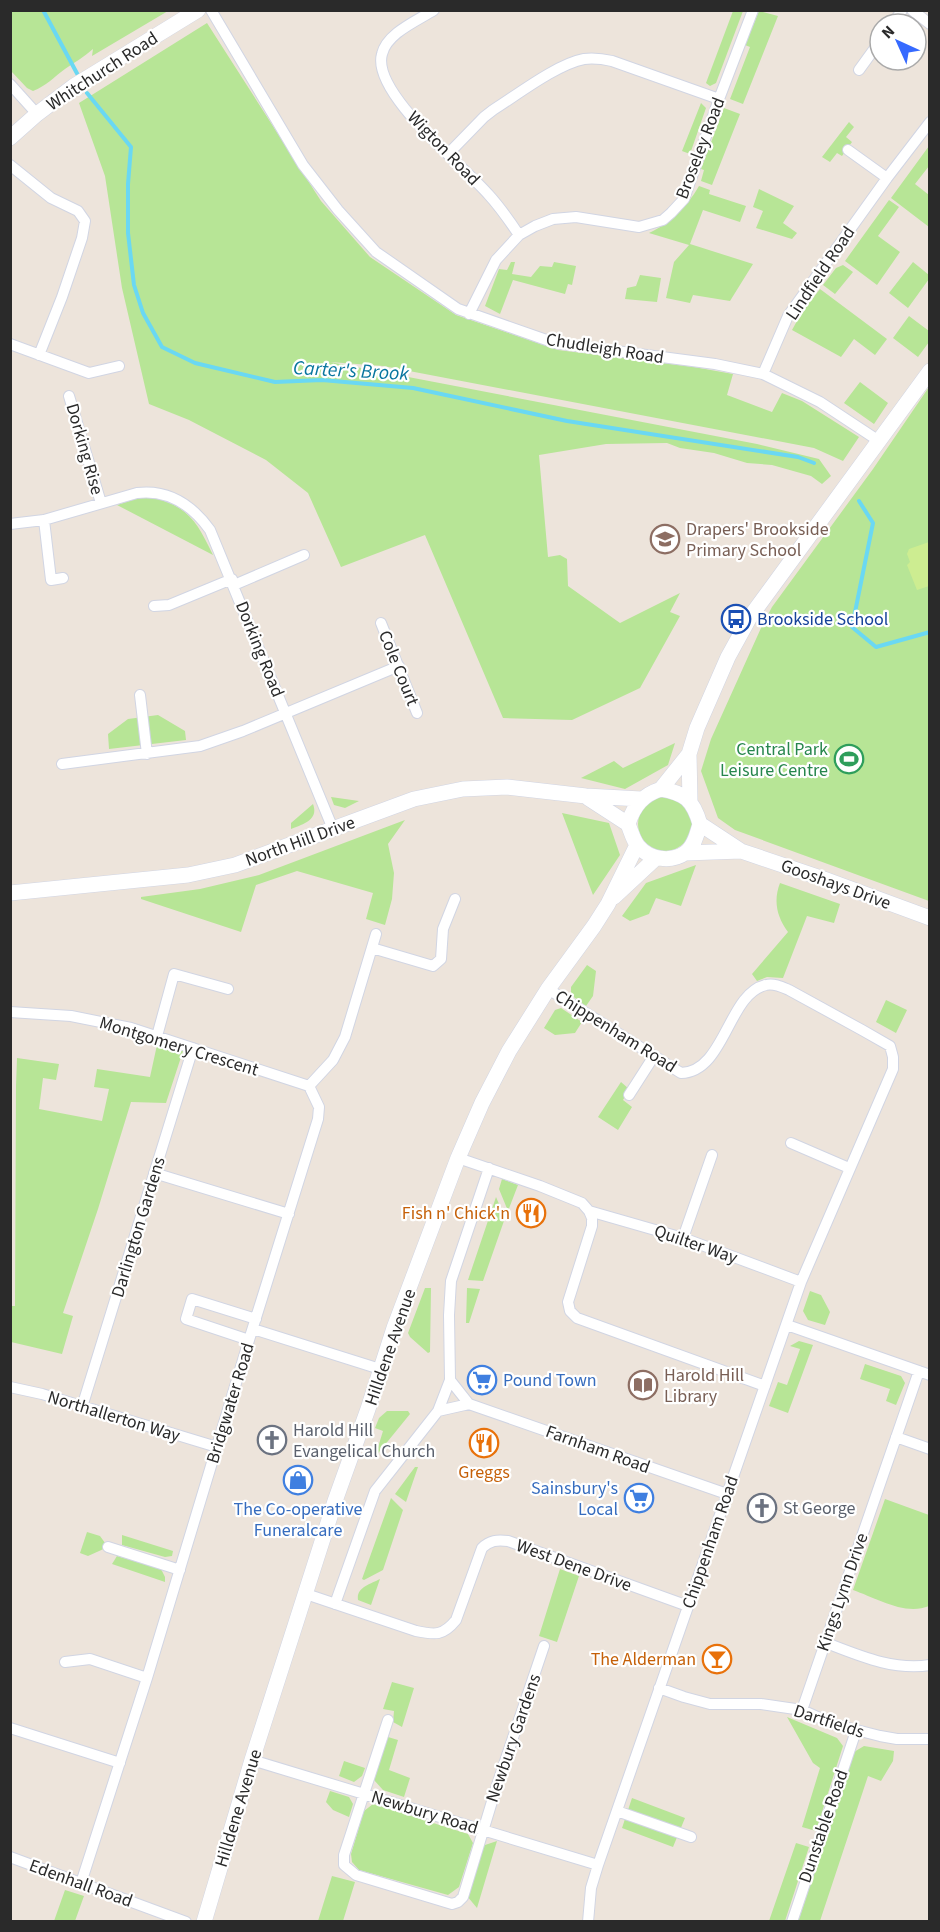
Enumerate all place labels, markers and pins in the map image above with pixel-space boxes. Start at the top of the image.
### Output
place label: Drapers' Brookside Primary School [686,517,829,563]
school or university icon: Drapers' Brookside Primary School [649,523,681,555]
bus stop icon: Brookside School [720,603,752,635]
place label: Brookside School [757,607,888,632]
place label: Central Park Leisure Centre [720,737,828,783]
sports icon: Central Park Leisure Centre [833,743,865,775]
restaurant icon: Fish n' Chick'n [515,1197,547,1229]
place label: Fish n' Chick'n [402,1201,510,1226]
place label: Harold Hill Library [664,1363,744,1409]
supermarket icon: Pound Town [466,1364,498,1396]
place label: Pound Town [503,1368,597,1393]
library icon: Harold Hill Library [627,1369,659,1401]
place label: Harold Hill Evangelical Church [293,1418,435,1464]
church icon: Harold Hill Evangelical Church [256,1424,288,1456]
restaurant icon: Greggs [468,1427,500,1459]
place label: Greggs [458,1460,510,1485]
shop icon: The Co-operative Funeralcare [282,1464,314,1496]
place label: Sainsbury's Local [531,1476,618,1522]
supermarket icon: Sainsbury's Local [623,1482,655,1514]
church icon: St George [746,1492,778,1524]
place label: St George [783,1496,856,1521]
place label: The Co-operative Funeralcare [234,1497,362,1543]
bar icon: The Alderman [701,1643,733,1675]
place label: The Alderman [591,1647,696,1672]

